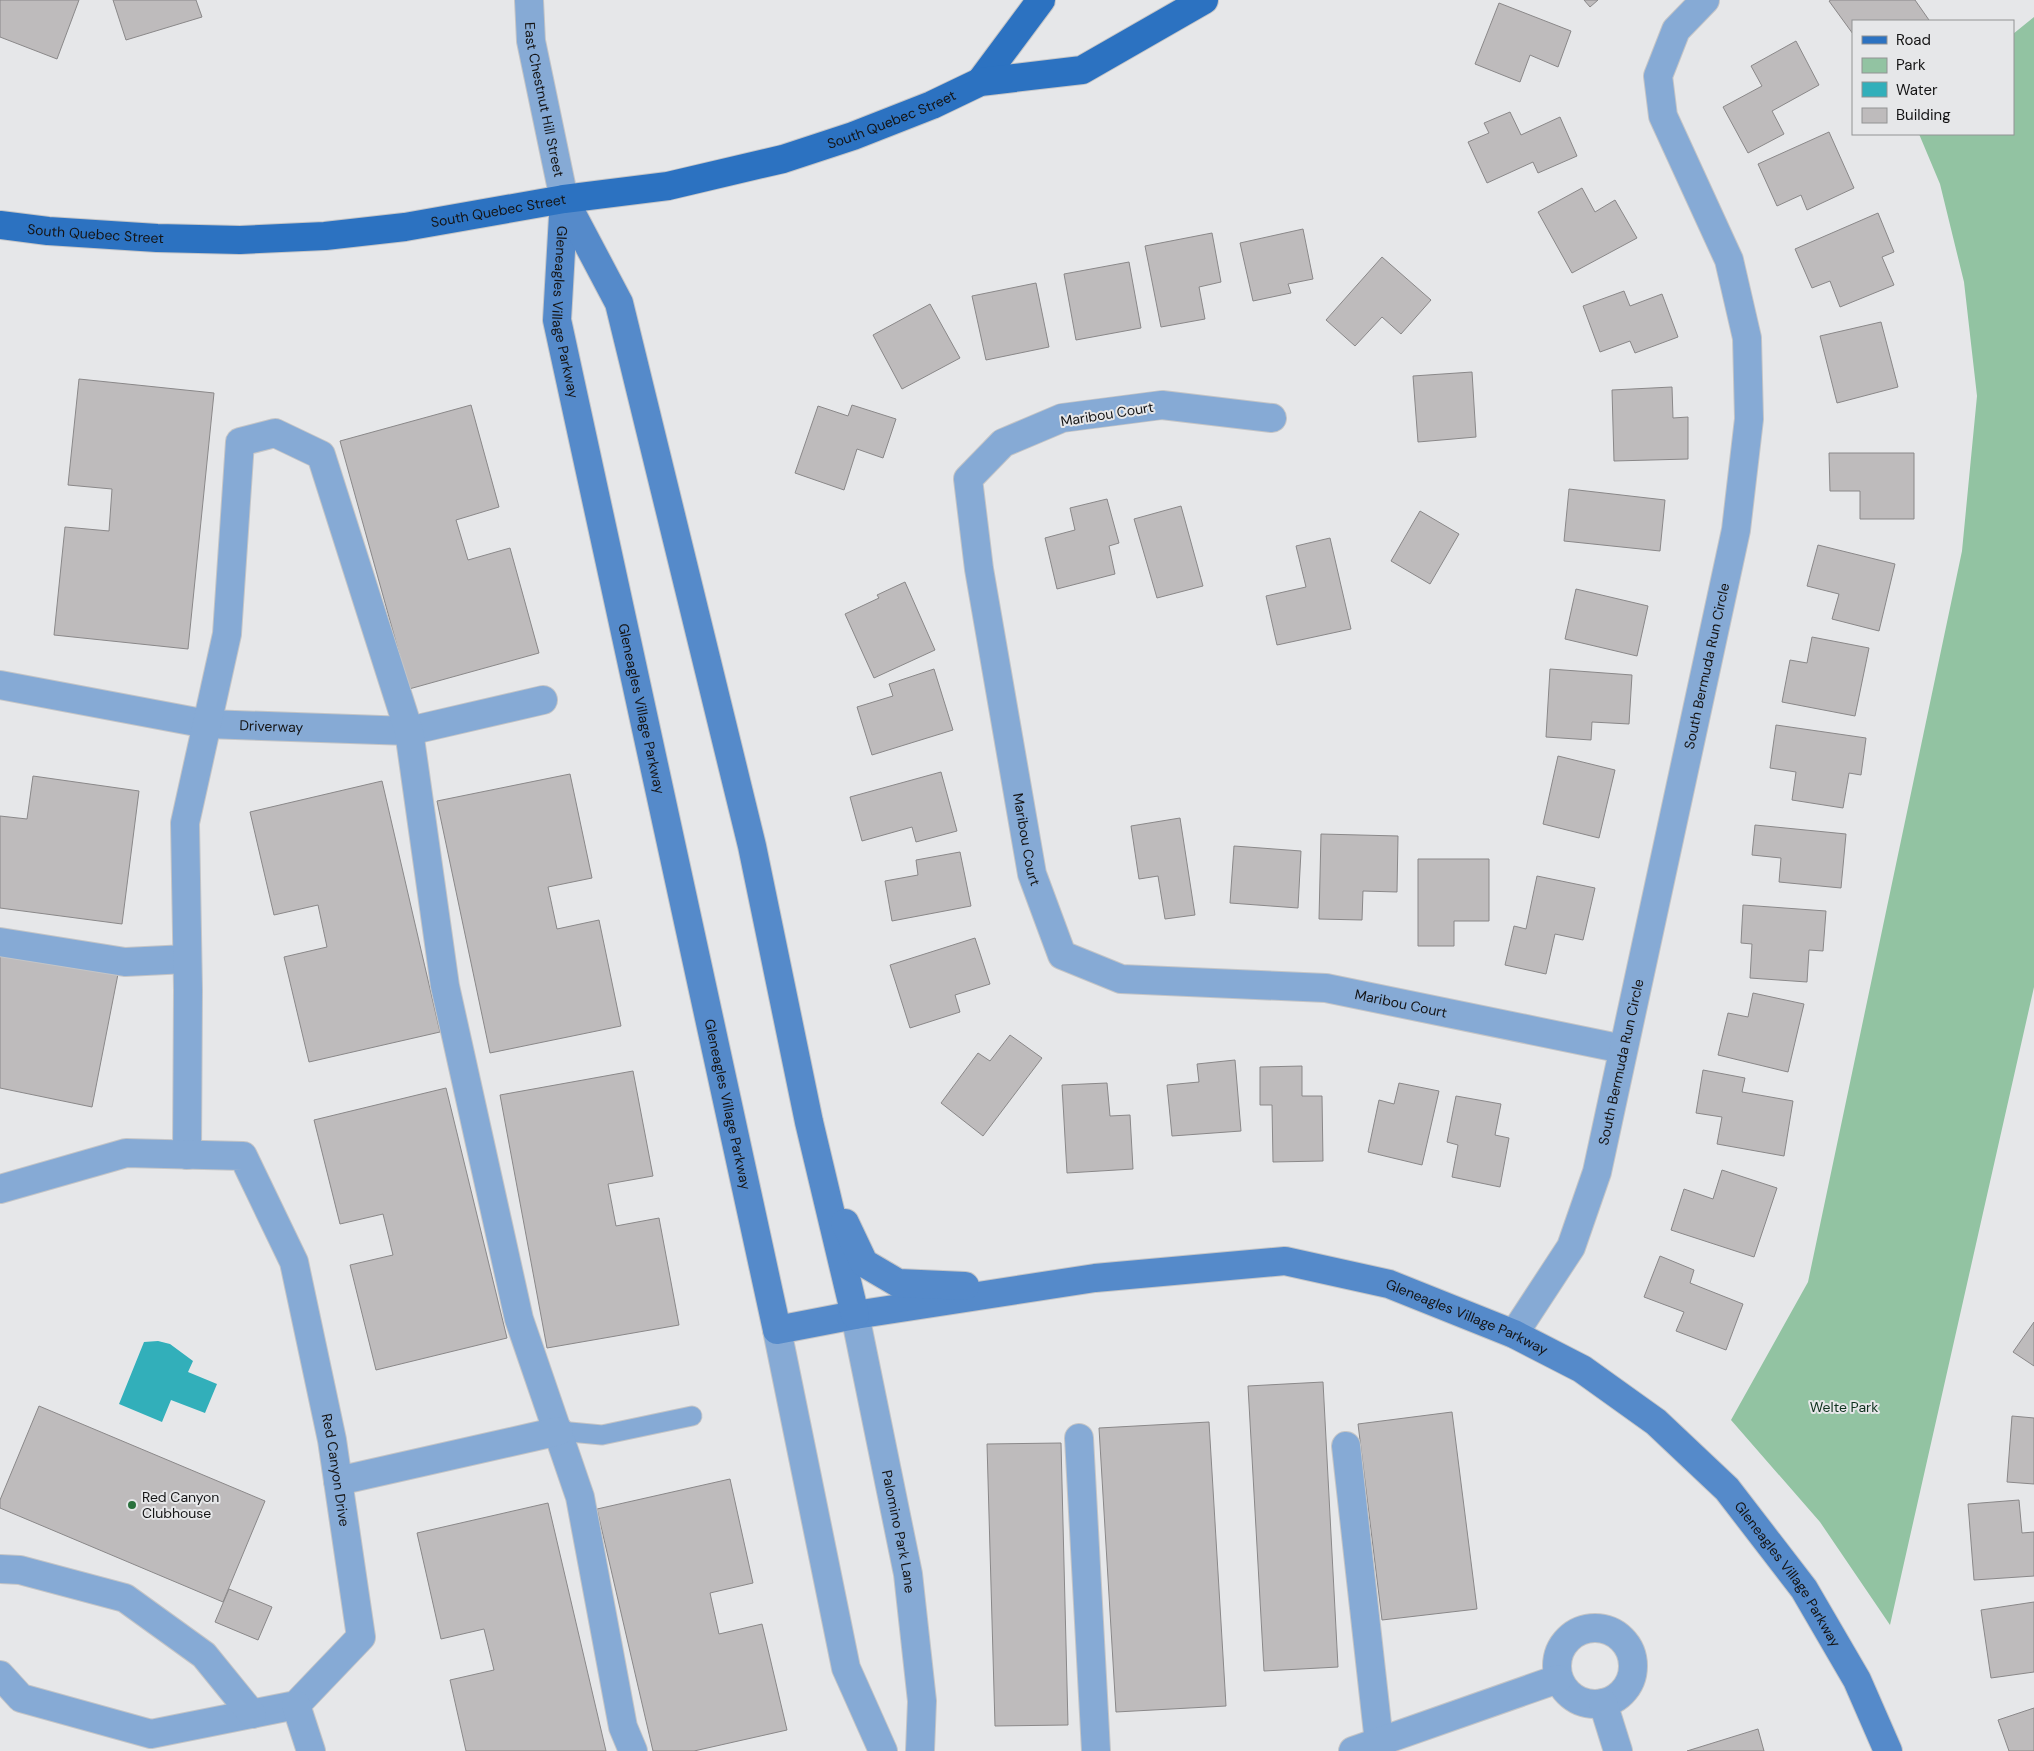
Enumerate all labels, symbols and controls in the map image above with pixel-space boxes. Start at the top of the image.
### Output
legend [1852,20,2014,135]
street label: East Chestnut Hill Street [521,22,568,179]
text: Road [1896,30,1931,50]
text: Park [1896,55,1926,75]
text: Water [1896,80,1938,100]
street label: South Quebec Street [825,86,959,153]
text: Building [1896,105,1951,125]
street label: South Quebec Street [429,190,567,231]
street label: South Quebec Street [26,219,164,247]
street label: Gleneagles Village Parkway [548,225,583,400]
street label: Maribou Court [1059,398,1155,430]
street label: South Bermuda Run Circle [1680,581,1733,751]
street label: Gleneagles Village Parkway [614,622,669,796]
street label: Driverway [239,716,304,736]
street label: Maribou Court [1009,792,1045,888]
street label: South Bermuda Run Circle [1594,977,1648,1147]
street label: Maribou Court [1353,985,1449,1022]
street label: Gleneagles Village Parkway [701,1017,755,1192]
street label: Gleneagles Village Parkway [1383,1275,1551,1359]
park label: Welte Park [1810,1398,1878,1416]
street label: Red Canyon Drive [318,1412,354,1528]
street label: Palomino Park Lane [878,1468,919,1594]
place label: Red Canyon Clubhouse [142,1488,219,1522]
street label: Gleneagles Village Parkway [1731,1498,1845,1650]
marker: Red Canyon Clubhouse [126,1499,138,1511]

